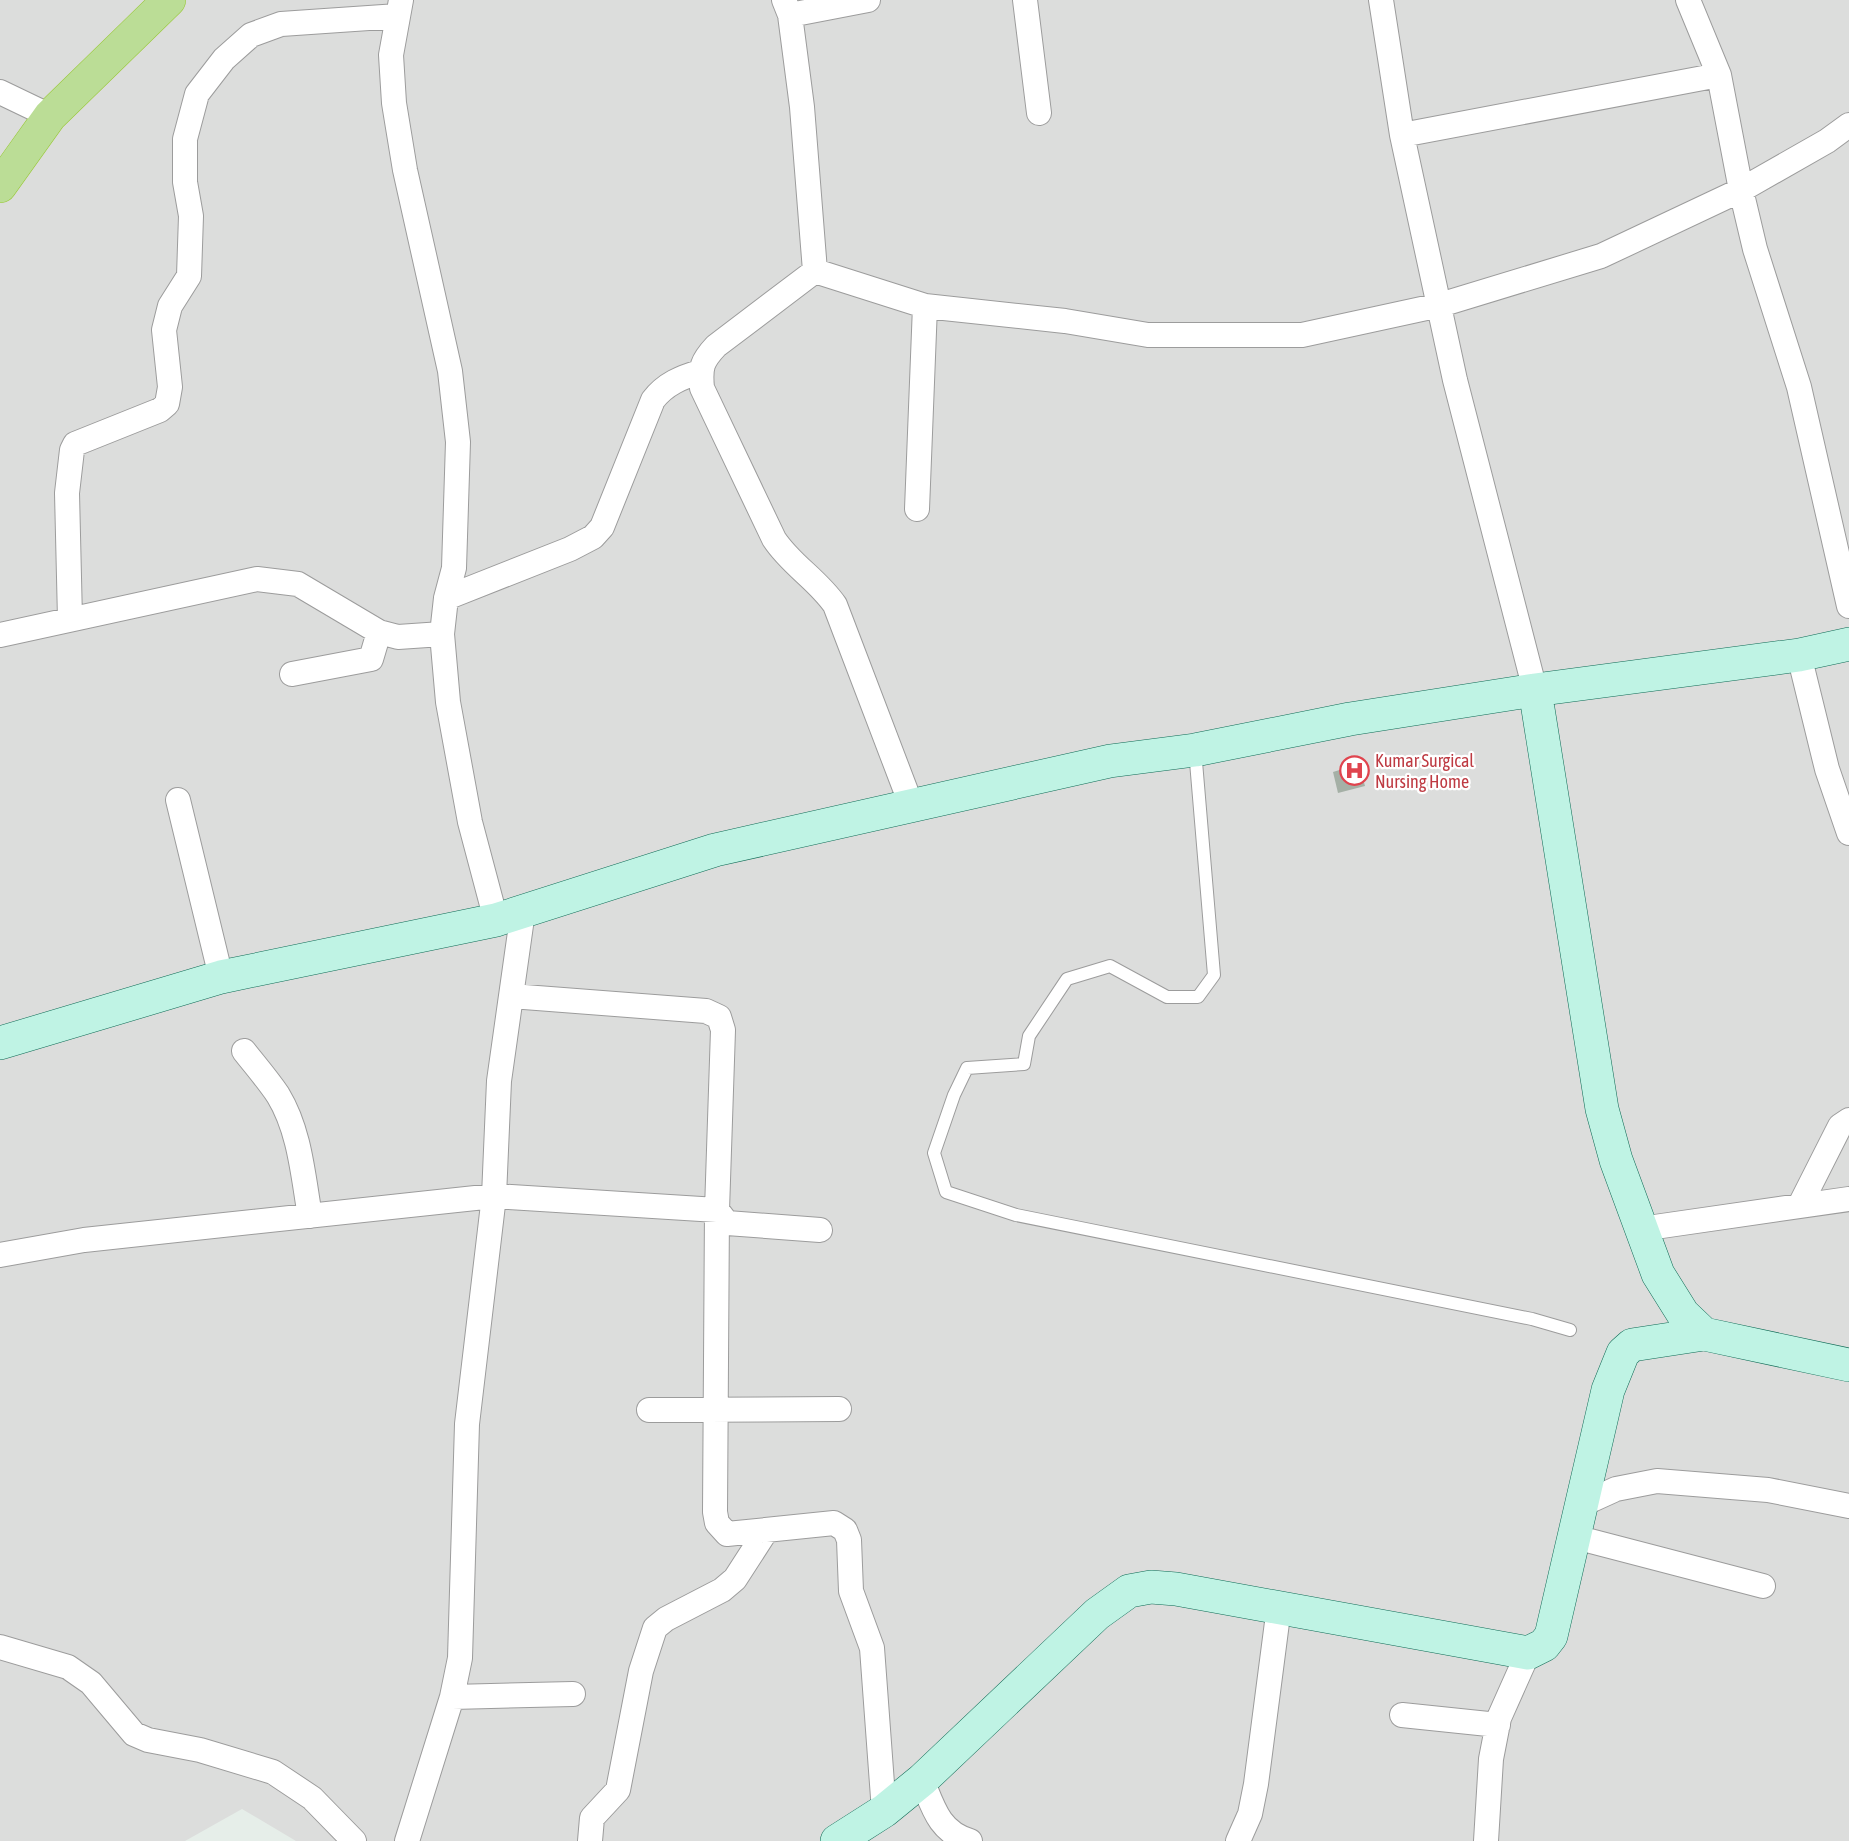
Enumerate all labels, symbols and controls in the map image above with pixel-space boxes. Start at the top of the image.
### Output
place label: Kumar Surgical Nursing Home [1375,750,1474,792]
hospital icon: Kumar Surgical Nursing Home [1338,754,1370,786]

